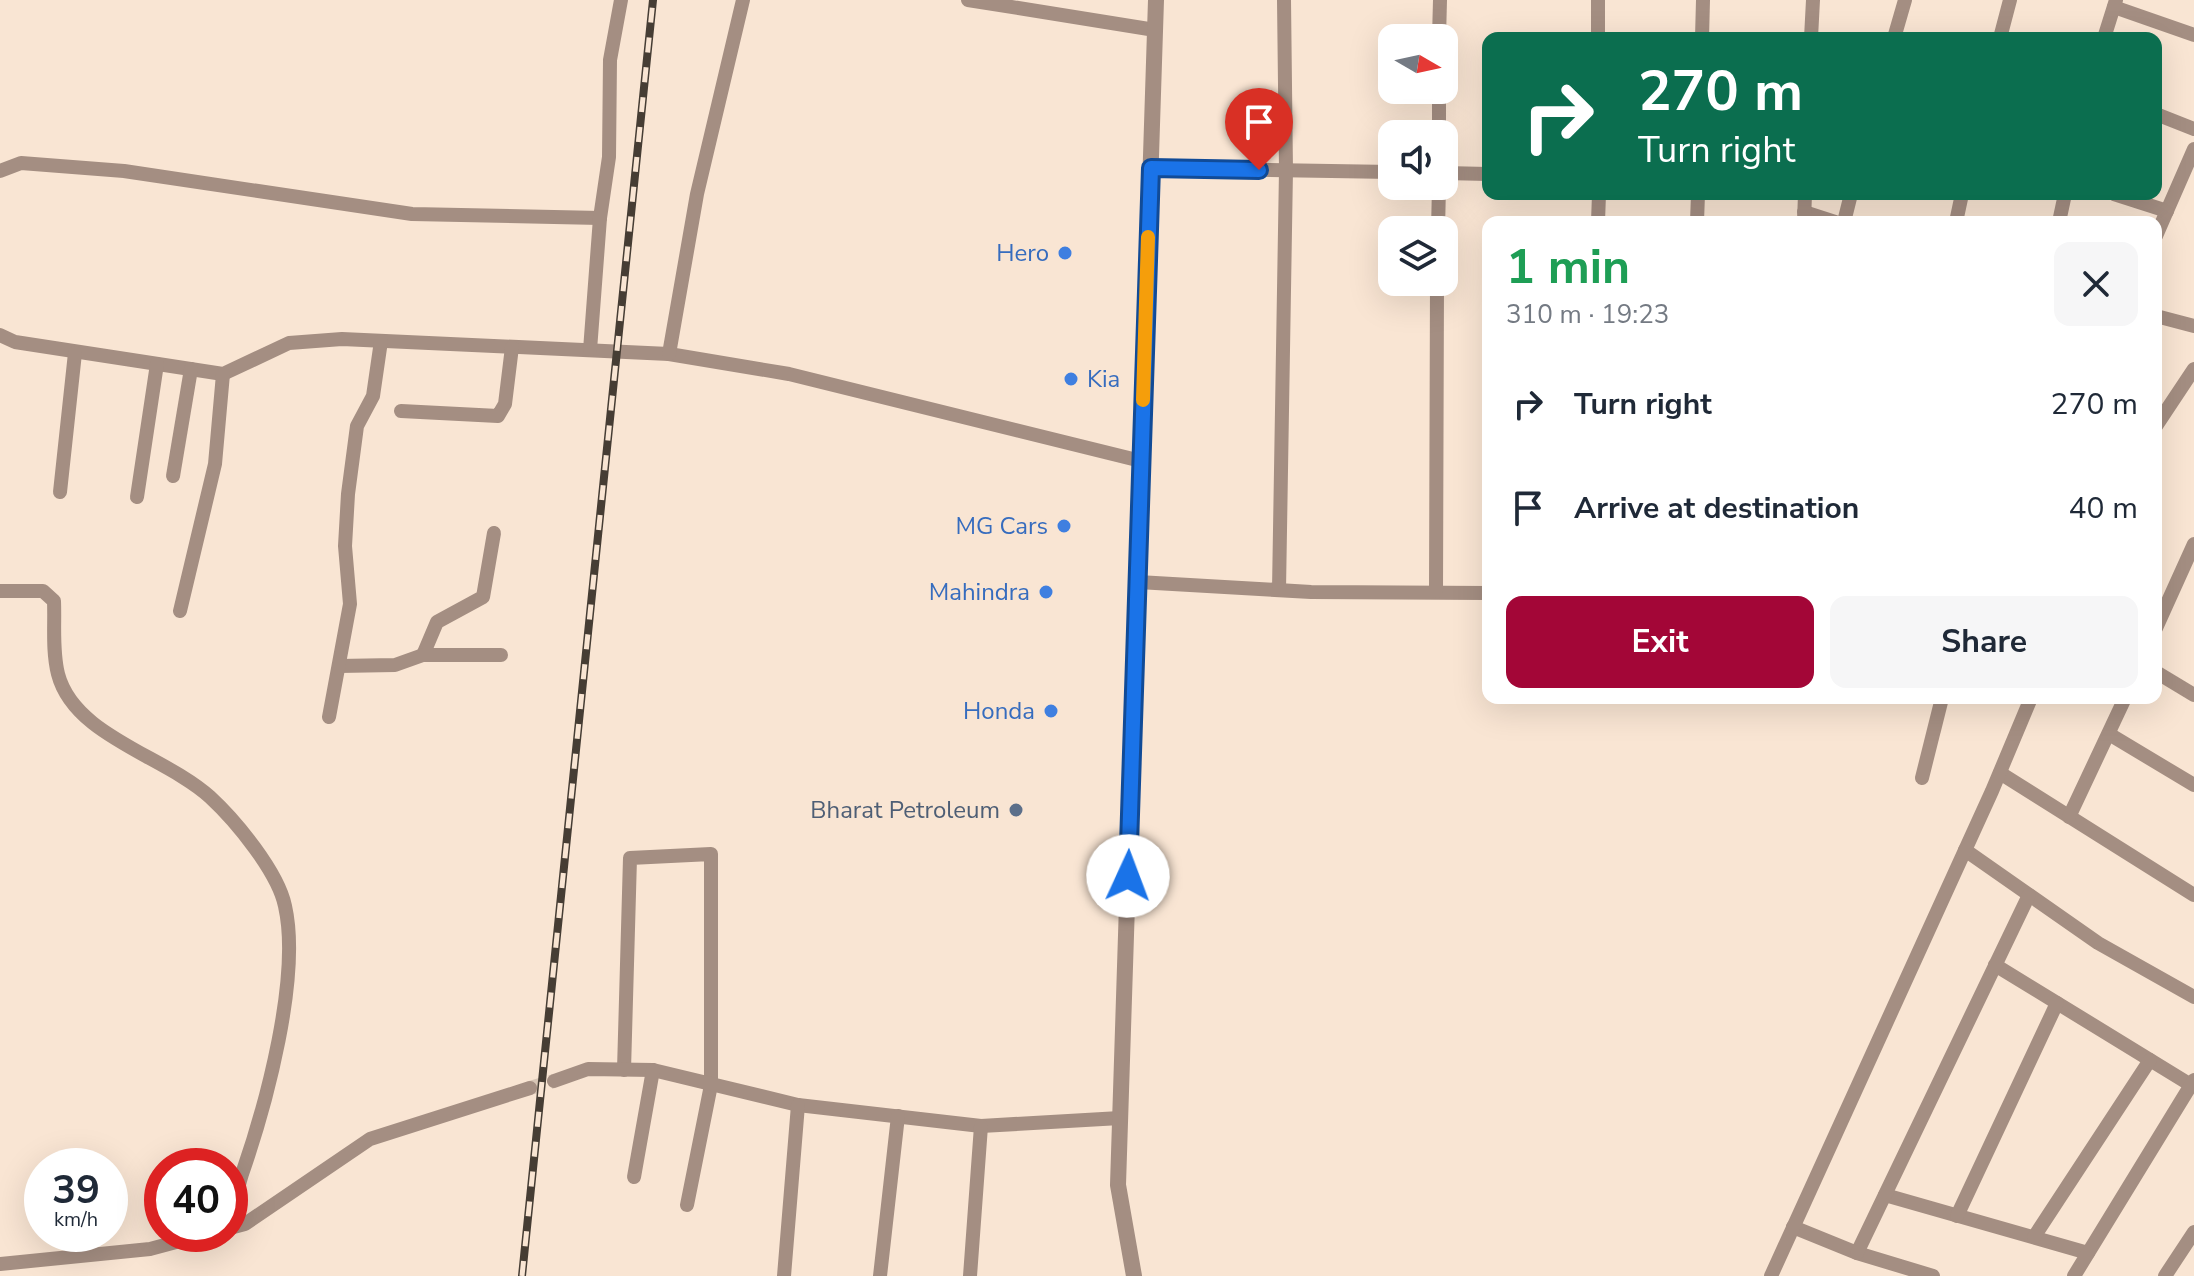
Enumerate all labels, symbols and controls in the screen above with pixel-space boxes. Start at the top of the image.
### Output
north arrow [1378,24,1458,104]
map controls [1378,24,1458,296]
text: 270 m [1638,53,1803,130]
icon: right [1506,64,1610,168]
pin [1225,88,1293,170]
icon: arrive [1237,100,1281,144]
button: sound [1378,120,1458,200]
text: Turn right [1638,126,1795,175]
button: layers [1378,216,1458,296]
text: 1 min [1506,234,1630,300]
place label: Hero [996,237,1049,269]
button: close [2054,242,2138,326]
marker: Hero [1056,244,1074,262]
text: 310 m · 19:23 [1506,297,1669,332]
place label: Kia [1087,363,1120,395]
marker: Kia [1062,370,1080,388]
icon: right [1506,382,1550,426]
text: Turn right [1574,384,1712,425]
text: 270 m [2051,384,2138,425]
icon: arrive [1506,486,1550,530]
text: Arrive at destination [1574,488,1859,529]
text: 40 m [2069,488,2138,529]
place label: MG Cars [955,510,1048,542]
marker: MG Cars [1055,517,1073,535]
place label: Mahindra [929,576,1030,608]
marker: Mahindra [1037,583,1055,601]
button: Exit [1506,596,1814,688]
button: Share [1830,596,2138,688]
place label: Honda [963,695,1035,727]
marker: Honda [1042,702,1060,720]
place label: Bharat Petroleum [810,794,1000,826]
marker: Bharat Petroleum [1007,801,1025,819]
position arrow [1086,834,1170,918]
speed limit sign: 40 [144,1148,248,1252]
text: 39 [52,1163,100,1217]
text: km/h [54,1206,98,1233]

